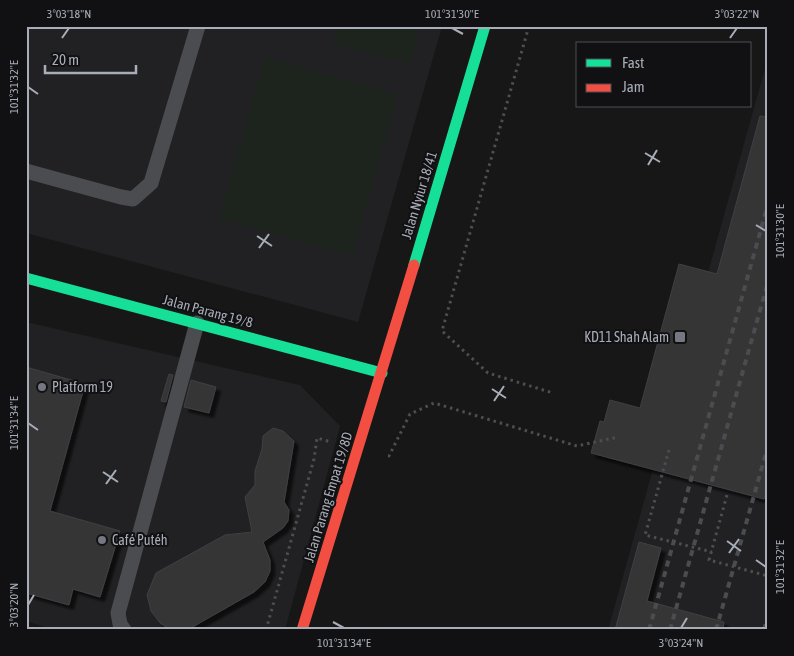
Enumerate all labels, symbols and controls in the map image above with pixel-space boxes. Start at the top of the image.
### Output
text: 3°03'18"N [47,7,91,21]
text: 101°31'30"E [425,7,479,21]
text: 3°03'22"N [715,7,759,21]
scale bar [45,42,136,74]
legend [576,42,752,108]
text: 20 m [52,51,79,68]
text: Fast [622,54,644,71]
text: 101°31'32"E [7,60,21,114]
text: Jam [622,78,645,95]
street label: Jalan Nyiur 18/41 [398,149,440,241]
text: 101°31'30"E [773,204,787,258]
street label: Jalan Parang 19/8 [161,291,255,331]
place label: KD11 Shah Alam [584,329,669,345]
marker: KD11 Shah Alam [673,330,687,344]
place label: Platform 19 [52,379,113,395]
marker: Platform 19 [36,381,48,393]
text: 101°31'34"E [7,396,21,450]
street label: Jalan Parang Empat 19/8D [301,430,356,564]
place label: Café Putéh [112,532,168,548]
marker: Café Putéh [96,534,108,546]
text: 101°31'32"E [773,540,787,594]
text: 3°03'20"N [7,583,21,627]
text: 101°31'34"E [317,636,371,650]
text: 3°03'24"N [659,636,703,650]

